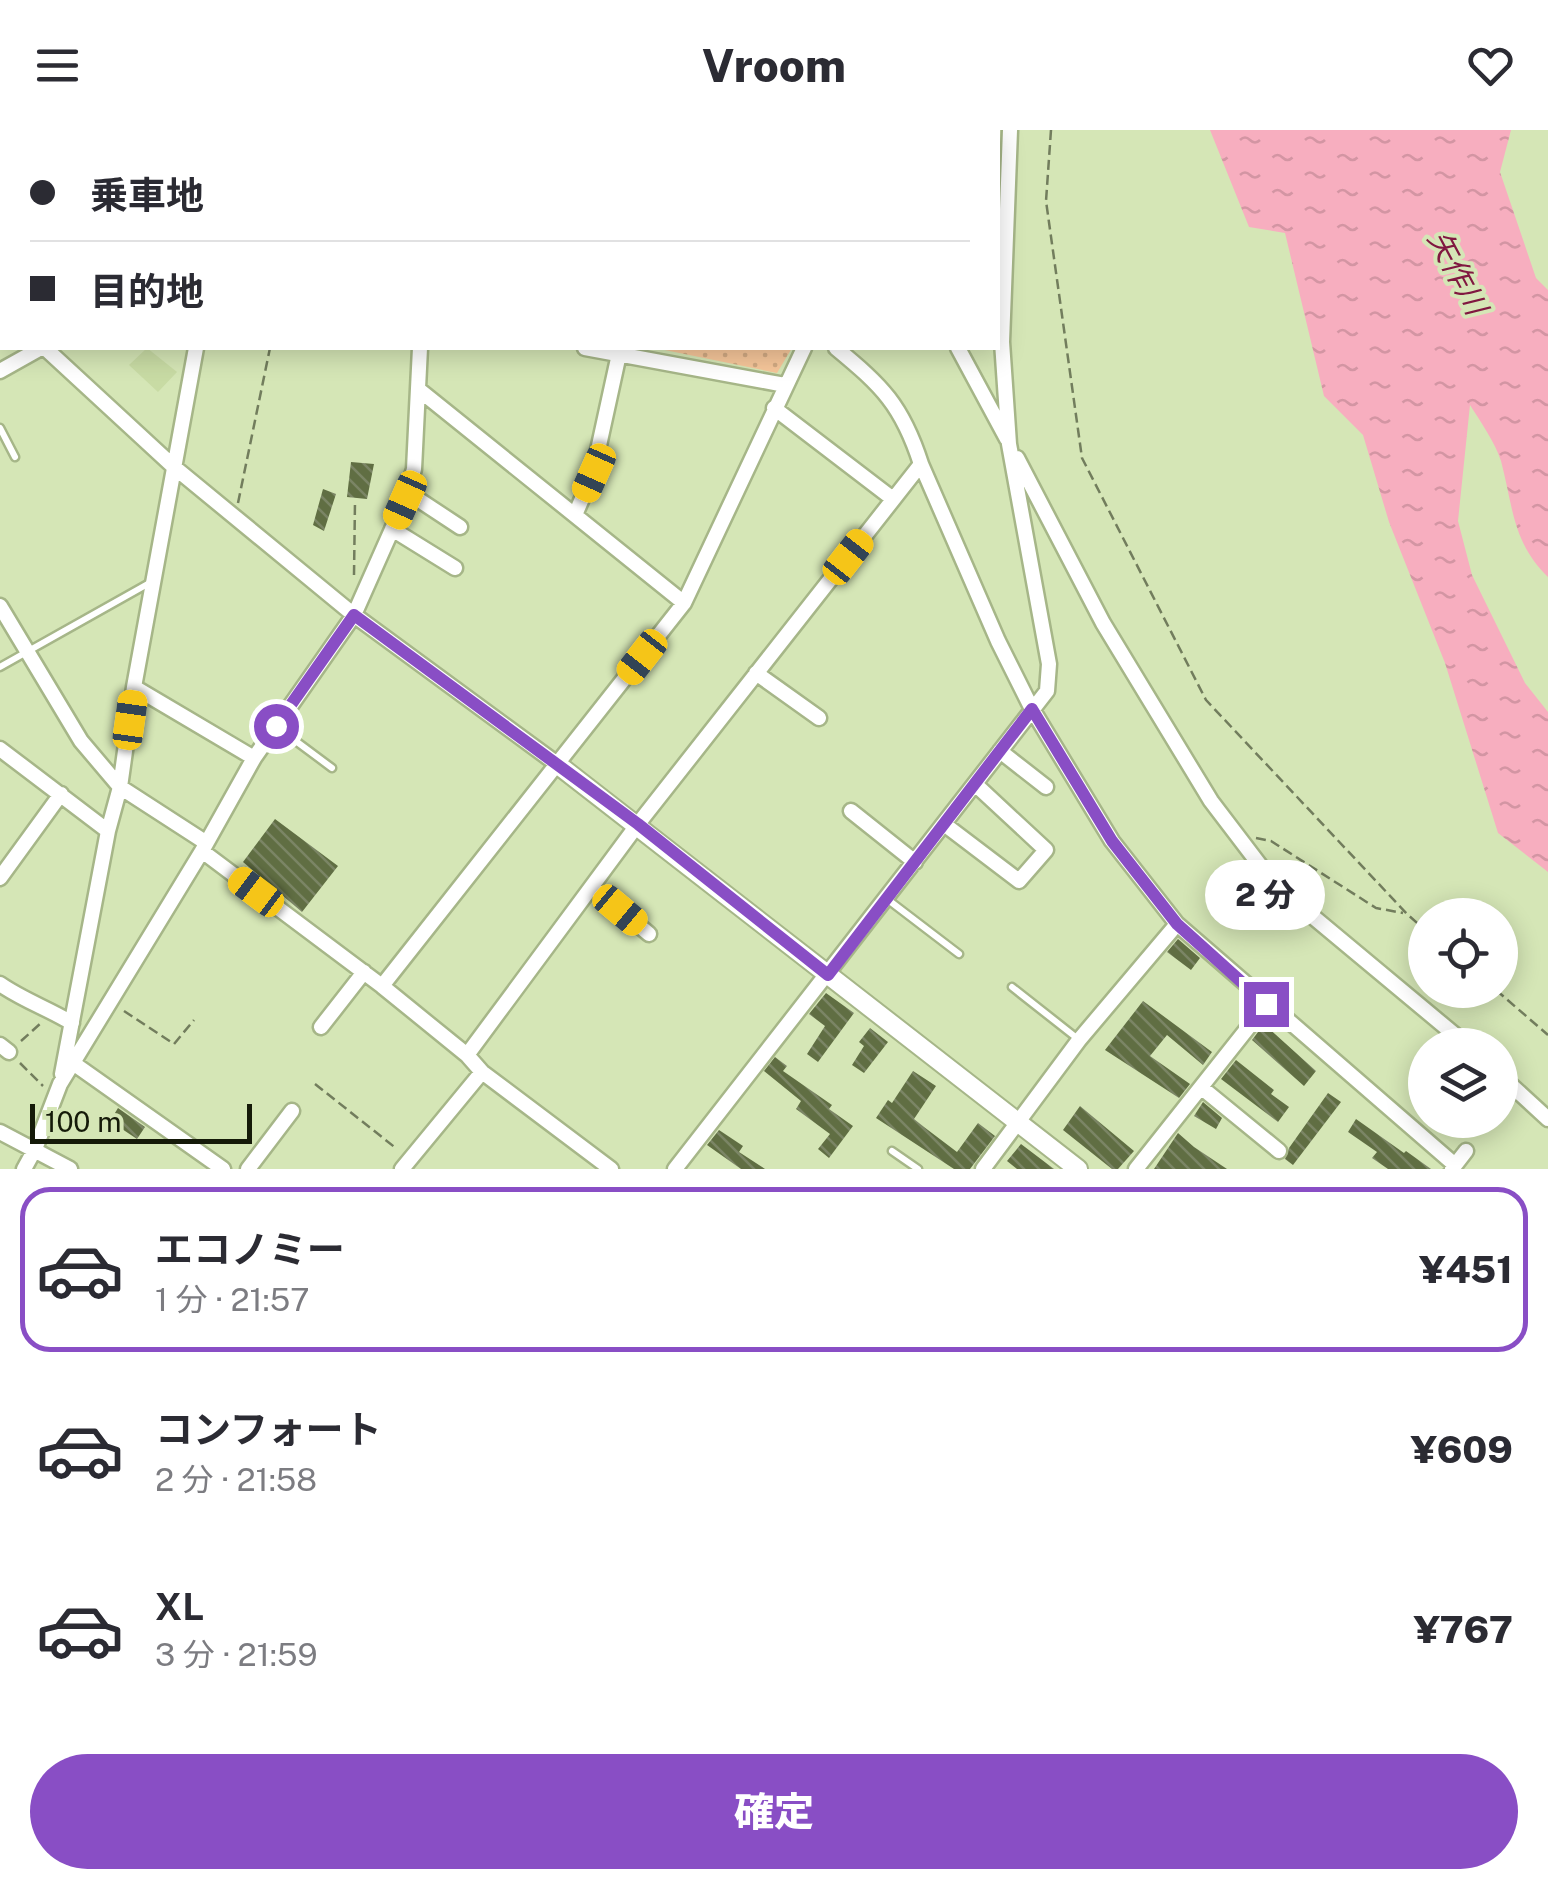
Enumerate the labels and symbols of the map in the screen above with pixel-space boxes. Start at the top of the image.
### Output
water label: 矢作川 [1421,224,1496,323]
car [568,439,620,507]
car [379,466,431,534]
car [818,524,878,590]
car [612,624,672,690]
car [111,688,149,752]
route start [254,704,299,749]
callout: 2 分 [1206,859,1326,929]
car [223,862,289,922]
car [587,879,653,941]
route end [1244,982,1289,1027]
scale bar [30,1099,252,1144]

